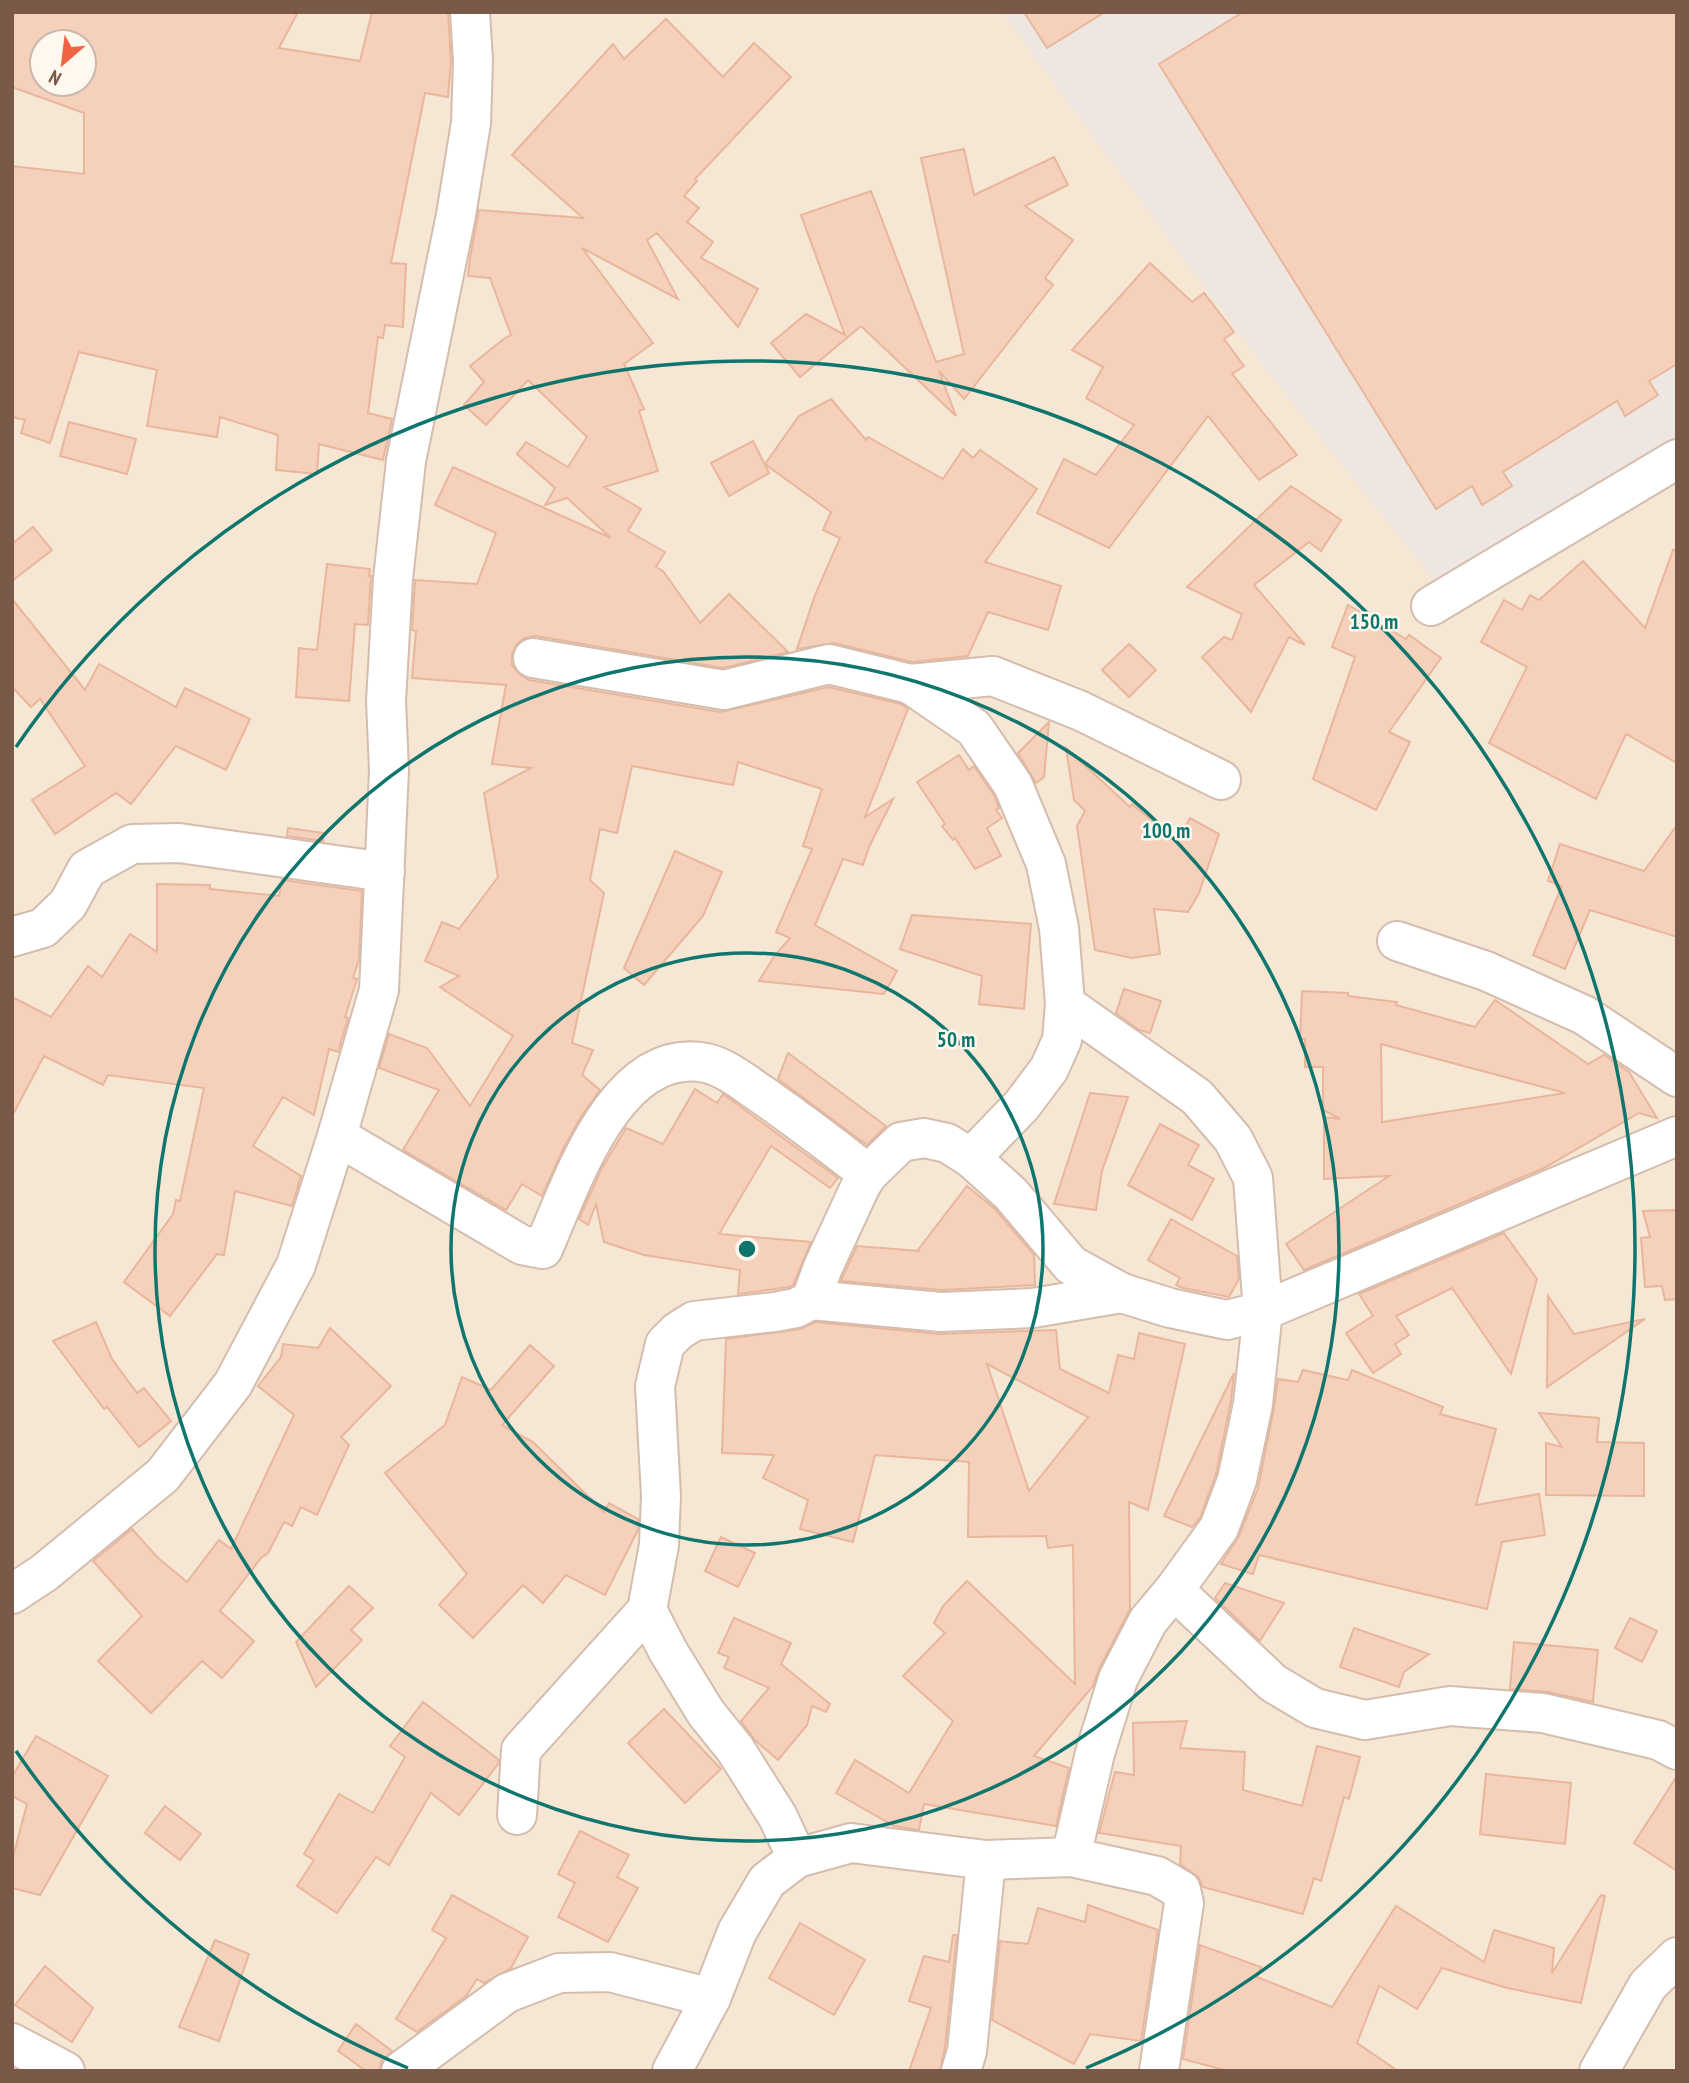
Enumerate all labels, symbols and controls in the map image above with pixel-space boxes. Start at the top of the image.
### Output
north arrow [28,28,98,98]
text: N [45,65,65,91]
text: 150 m [1350,608,1398,635]
text: 100 m [1142,817,1190,844]
text: 50 m [937,1026,975,1053]
centre of rings [735,1237,759,1261]

